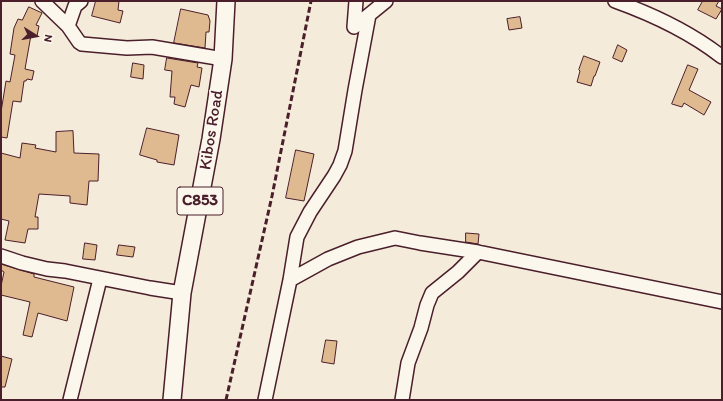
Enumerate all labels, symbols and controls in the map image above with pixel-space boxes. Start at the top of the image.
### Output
north arrow [16,16,56,56]
text: N [41,33,55,43]
street label: Kibos Road [196,89,228,171]
road number: C853 [177,187,223,215]

